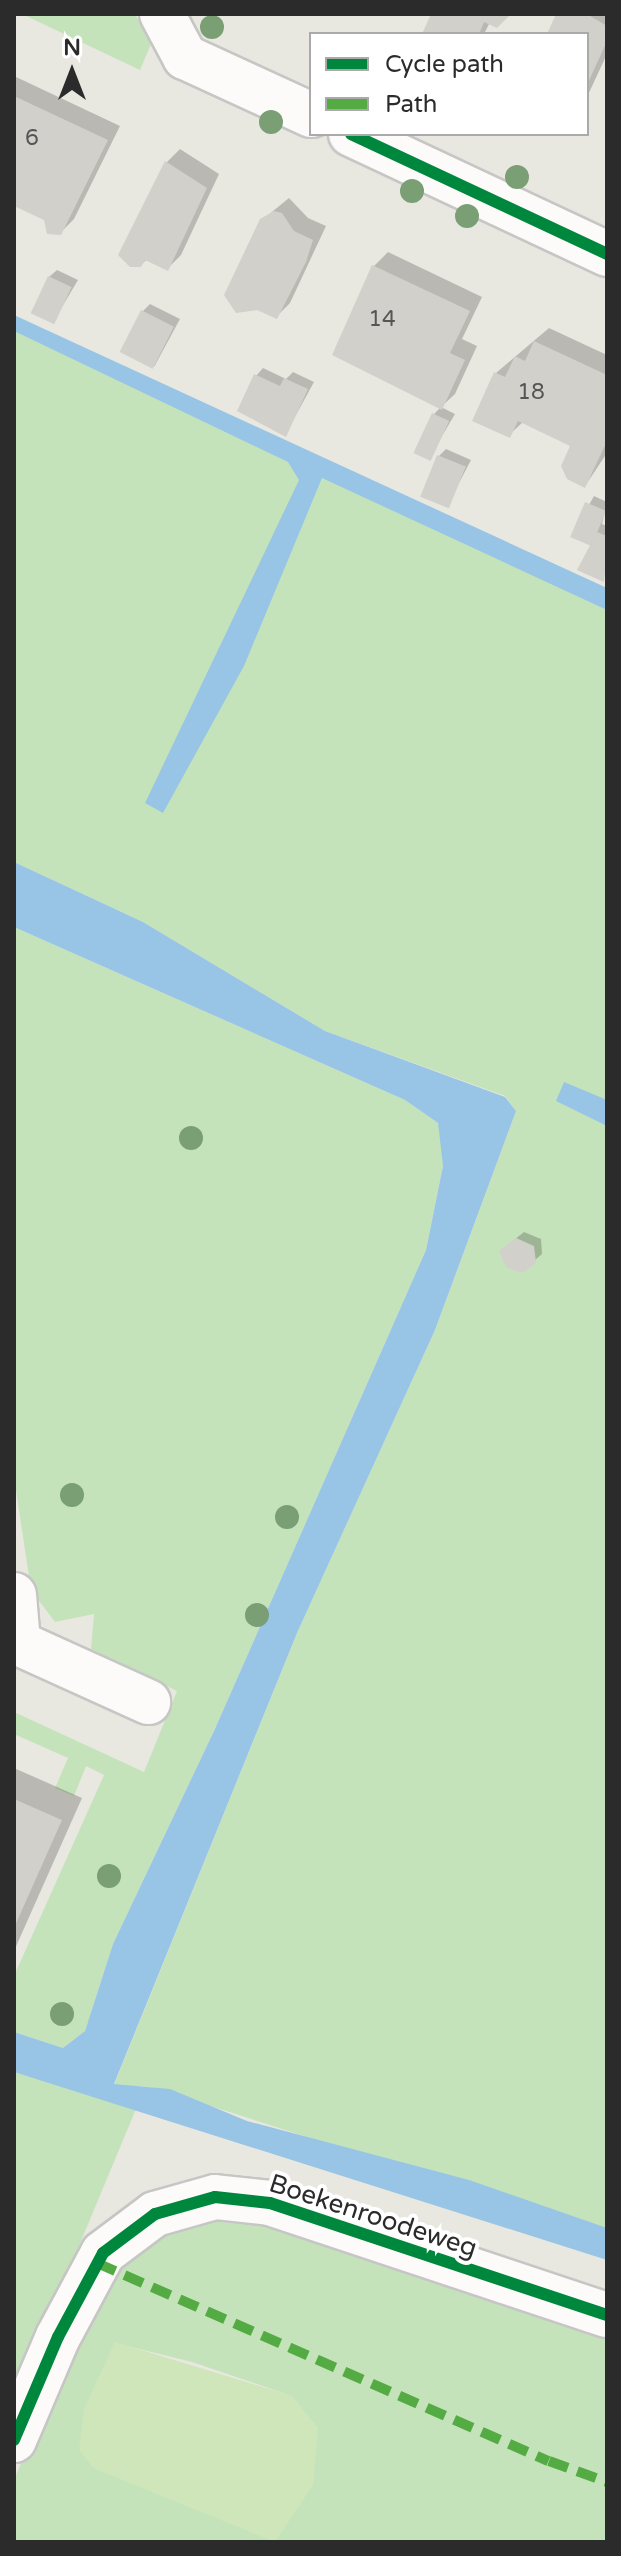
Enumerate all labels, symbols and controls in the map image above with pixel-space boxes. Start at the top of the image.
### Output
north arrow [32,32,112,112]
legend [309,32,589,136]
text: N [63,35,81,61]
text: Cycle path [385,50,504,79]
text: Path [385,90,438,119]
house number: 6 [25,126,39,152]
house number: 14 [368,307,396,333]
house number: 18 [517,380,545,406]
street label: Boekenroodeweg [265,2168,481,2264]

